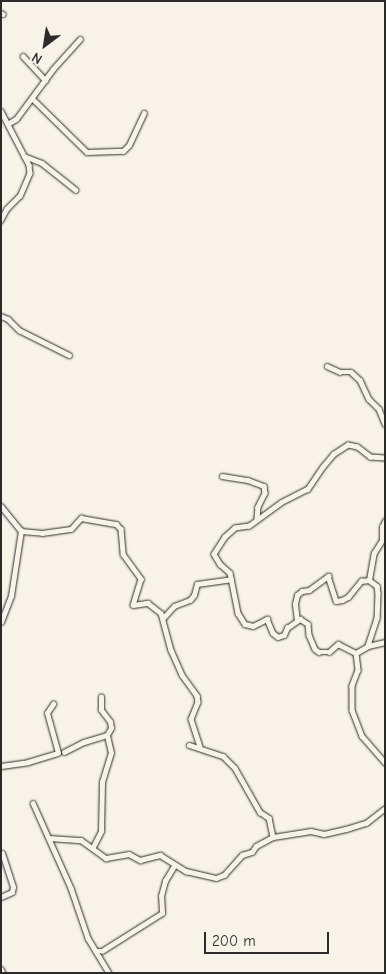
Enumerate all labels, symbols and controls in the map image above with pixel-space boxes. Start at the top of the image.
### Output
north arrow [20,20,70,70]
text: N [29,49,45,68]
scale bar [206,922,331,954]
text: 200 m [212,932,256,950]

